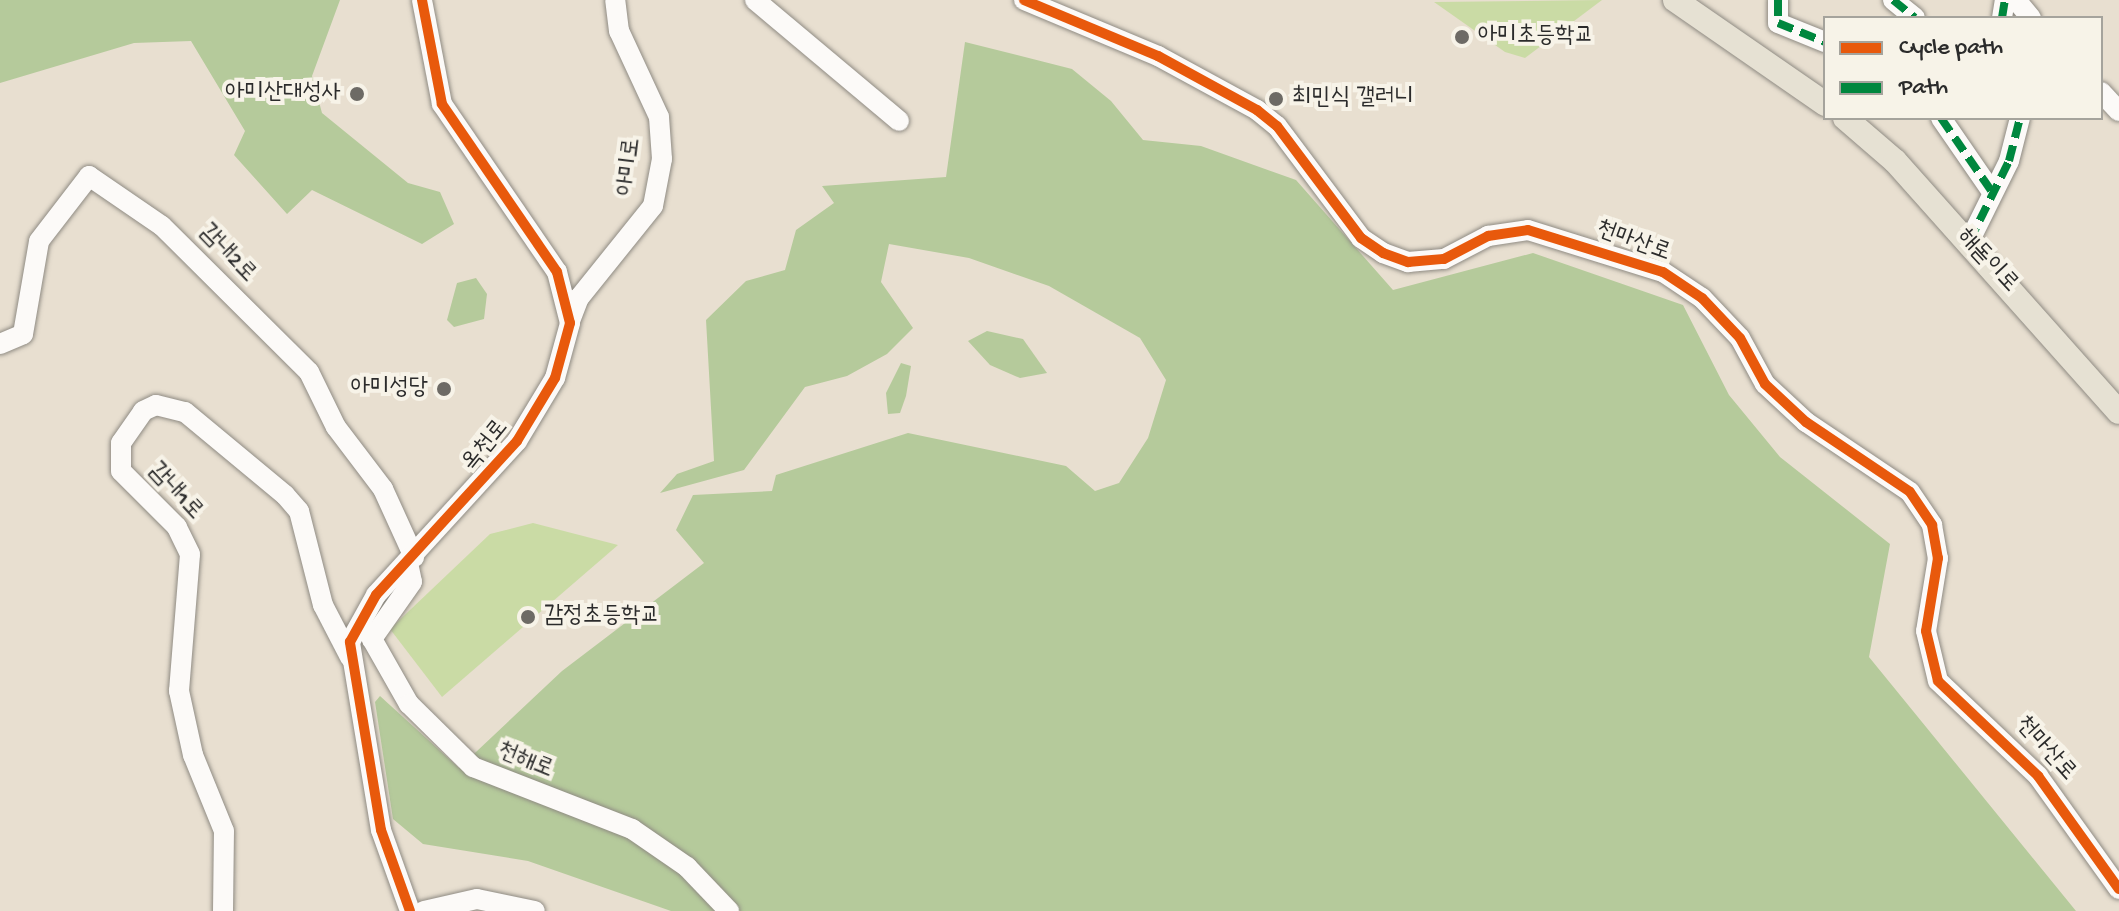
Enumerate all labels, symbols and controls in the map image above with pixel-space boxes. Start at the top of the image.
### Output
legend [1823,16,2103,120]
place label: 아미초등학교 [1478,23,1594,51]
marker: 아미초등학교 [1453,28,1471,46]
text: Cycle path [1899,34,2003,63]
text: Path [1899,74,1948,103]
place label: 아미산대성사 [225,80,341,108]
marker: 아미산대성사 [348,85,366,103]
place label: 최민식 갤러니 [1292,85,1414,113]
marker: 최민식 갤러니 [1267,90,1285,108]
street label: 아미로 [612,136,648,198]
street label: 천마산로 [1592,215,1674,269]
street label: 감내2로 [192,219,262,289]
street label: 해돋이로 [1950,223,2024,299]
place label: 아미성당 [351,375,428,403]
marker: 아미성당 [435,380,453,398]
street label: 옥천로 [457,414,515,478]
street label: 감내1로 [141,457,209,527]
place label: 감정초등학교 [544,603,660,631]
marker: 감정초등학교 [519,608,537,626]
street label: 천마산로 [2008,711,2082,787]
street label: 천해로 [493,737,557,785]

